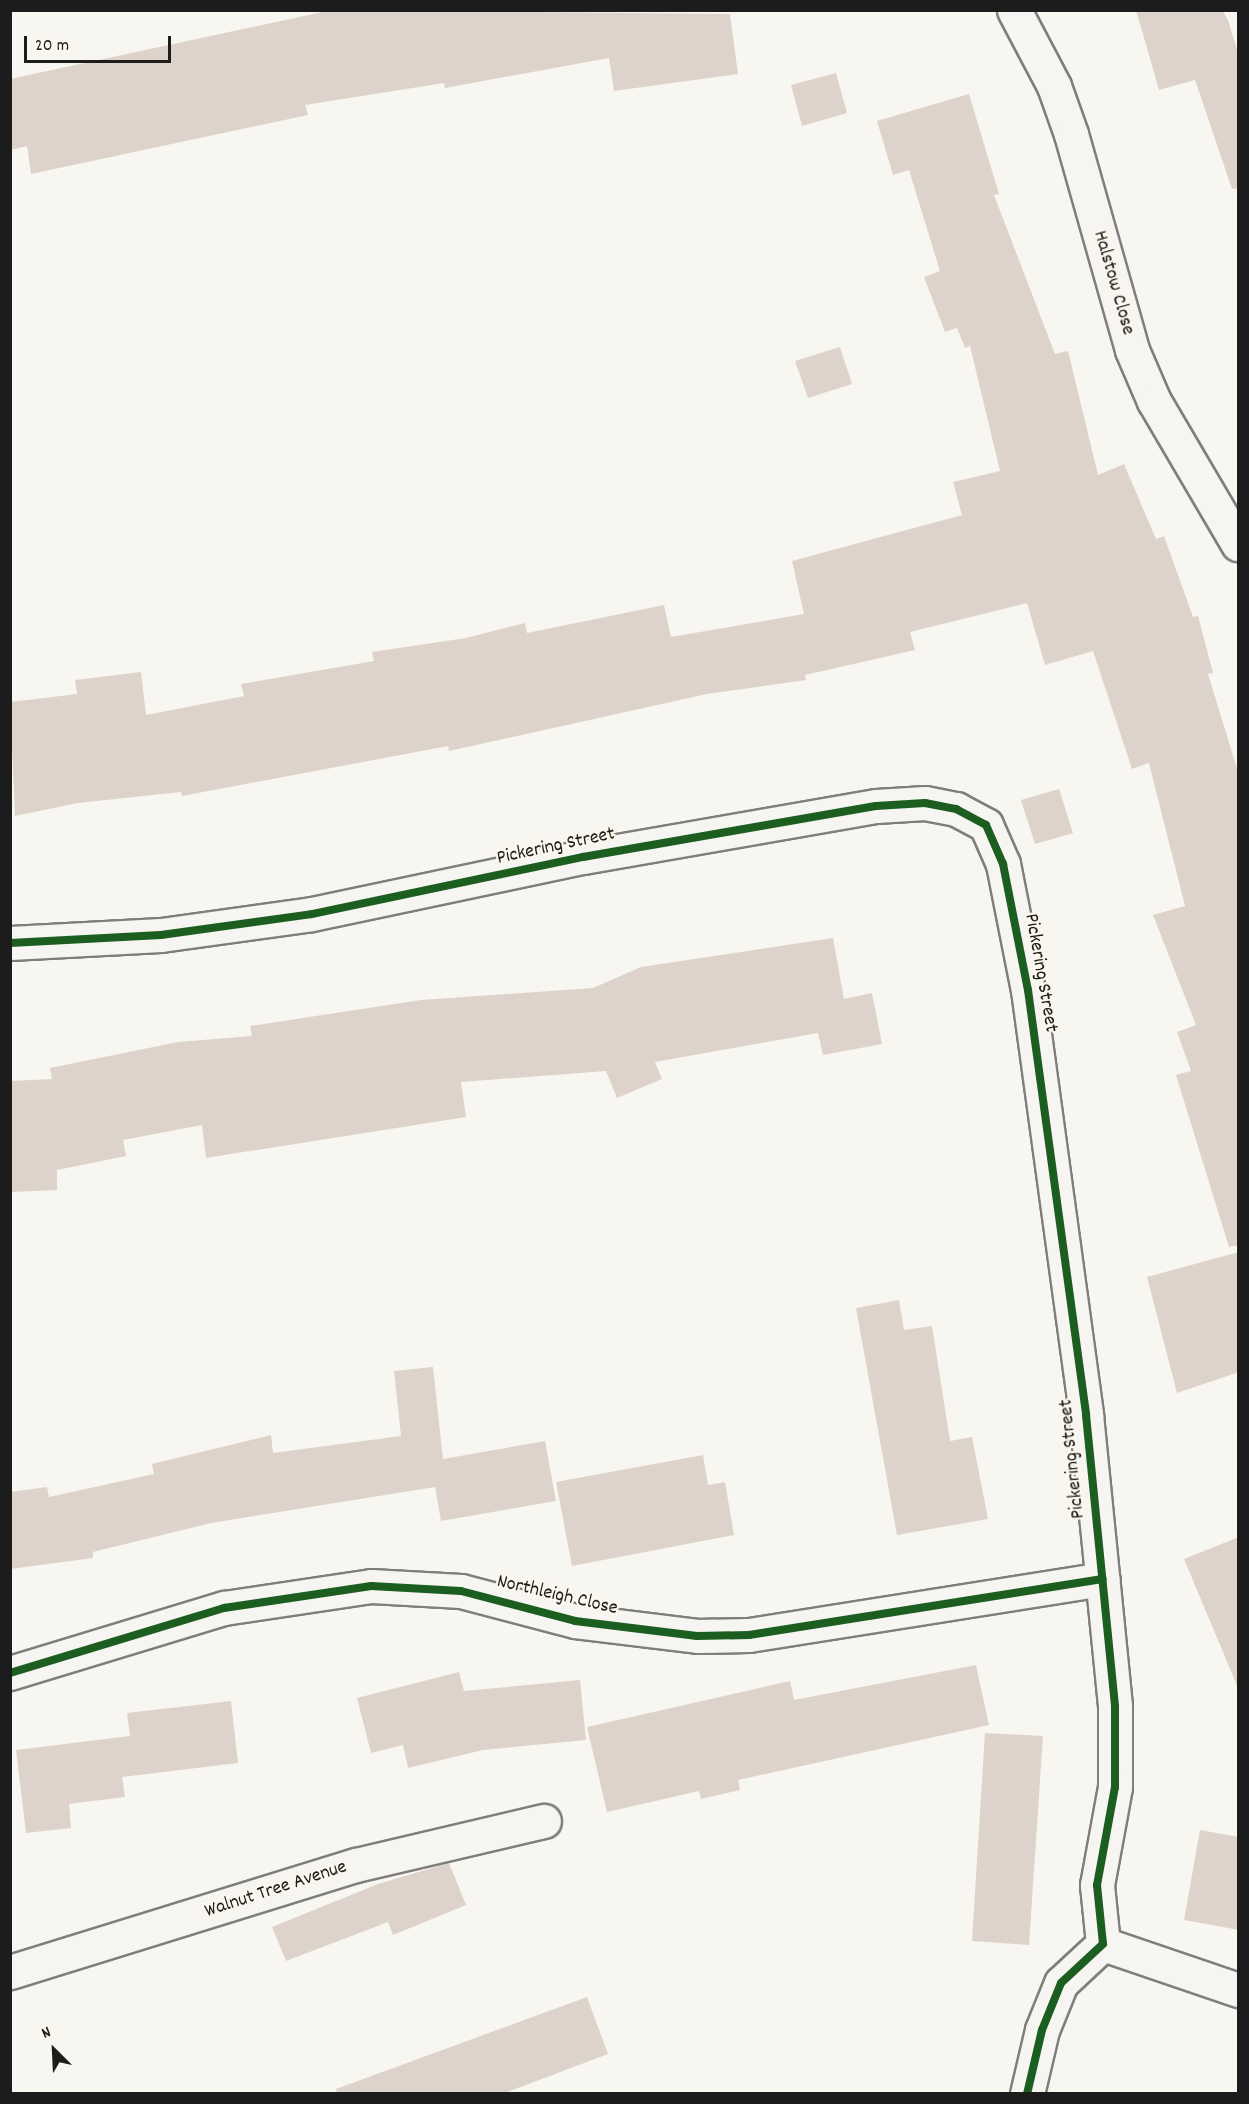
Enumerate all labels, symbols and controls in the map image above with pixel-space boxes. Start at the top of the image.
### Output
scale bar [27,24,174,62]
text: 20 m [35,34,69,59]
street label: Halstow Close [1087,228,1139,338]
street label: Pickering Street [495,823,617,871]
street label: Pickering Street [1018,912,1062,1034]
street label: Pickering Street [1055,1398,1091,1520]
street label: Northleigh Close [494,1570,620,1622]
street label: Walnut Tree Avenue [202,1856,350,1924]
north arrow [24,2020,84,2080]
text: N [38,2021,55,2045]

